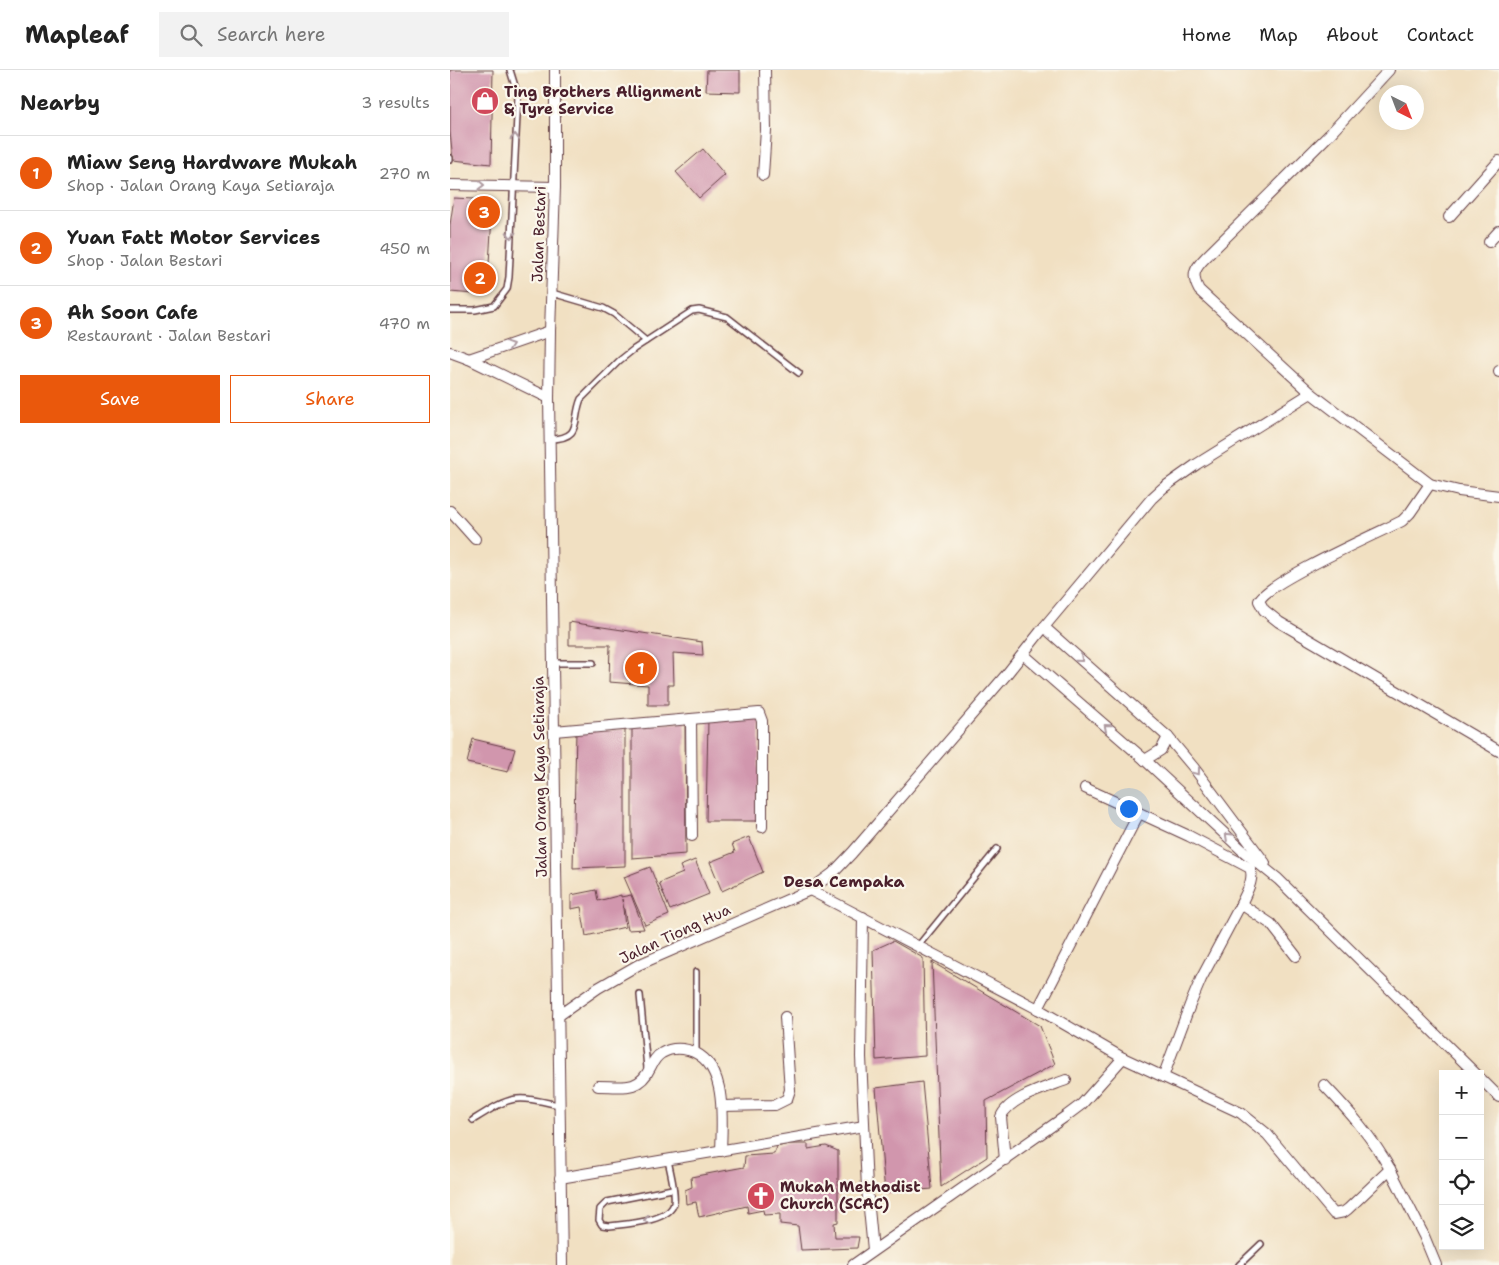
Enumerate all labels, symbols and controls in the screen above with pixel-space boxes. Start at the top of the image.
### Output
search box [159,12,509,57]
text: Mapleaf [25,19,129,51]
icon: search [177,21,205,49]
text: Search here [217,22,325,47]
text: Home [1182,23,1231,47]
text: Map [1259,23,1298,47]
text: About [1326,23,1379,47]
text: Contact [1407,23,1474,47]
place label: Ting Brothers Allignment & Tyre Service [504,82,702,119]
north arrow [1379,85,1424,130]
shop icon: Ting Brothers Allignment & Tyre Service [470,86,500,116]
text: Nearby [20,89,100,117]
text: 3 results [361,92,430,113]
one-way arrow [510,133,521,141]
text: Miaw Seng Hardware Mukah [67,150,357,175]
text: 1 [32,163,40,184]
text: 270 m [379,163,430,184]
text: Shop · Jalan Orang Kaya Setiaraja [67,175,335,196]
one-way arrow [478,180,485,190]
street label: Jalan Bestari [527,185,551,283]
pin: 3 [468,193,500,231]
text: Yuan Fatt Motor Services [67,225,320,250]
one-way arrow [505,231,516,239]
text: 2 [30,238,42,259]
text: 450 m [379,238,430,259]
text: Shop · Jalan Bestari [67,250,223,271]
pin: 2 [464,259,496,297]
text: Ah Soon Cafe [67,300,198,325]
text: 3 [30,313,42,334]
text: 470 m [379,313,430,334]
text: Restaurant · Jalan Bestari [67,325,271,346]
one-way arrow [505,341,513,351]
button: Save [20,375,220,423]
button: Share [230,375,430,423]
pin: 1 [625,649,657,687]
one-way arrow [1075,653,1084,662]
street label: Jalan Orang Kaya Setiaraja [528,675,552,878]
one-way arrow [1104,724,1113,733]
one-way arrow [1191,766,1199,775]
your location [1116,796,1142,822]
one-way arrow [1224,833,1233,842]
district label: Desa Cempaka [783,871,905,892]
street label: Jalan Tiong Hua [616,899,734,969]
map controls [1439,1070,1484,1250]
button: + [1439,1070,1484,1115]
button: − [1439,1115,1484,1160]
button: locate [1439,1160,1484,1205]
place label: Mukah Methodist Church (SCAC) [780,1177,920,1214]
church icon: Mukah Methodist Church (SCAC) [746,1181,776,1211]
button: layers [1439,1205,1484,1250]
one-way arrow [642,1215,651,1225]

